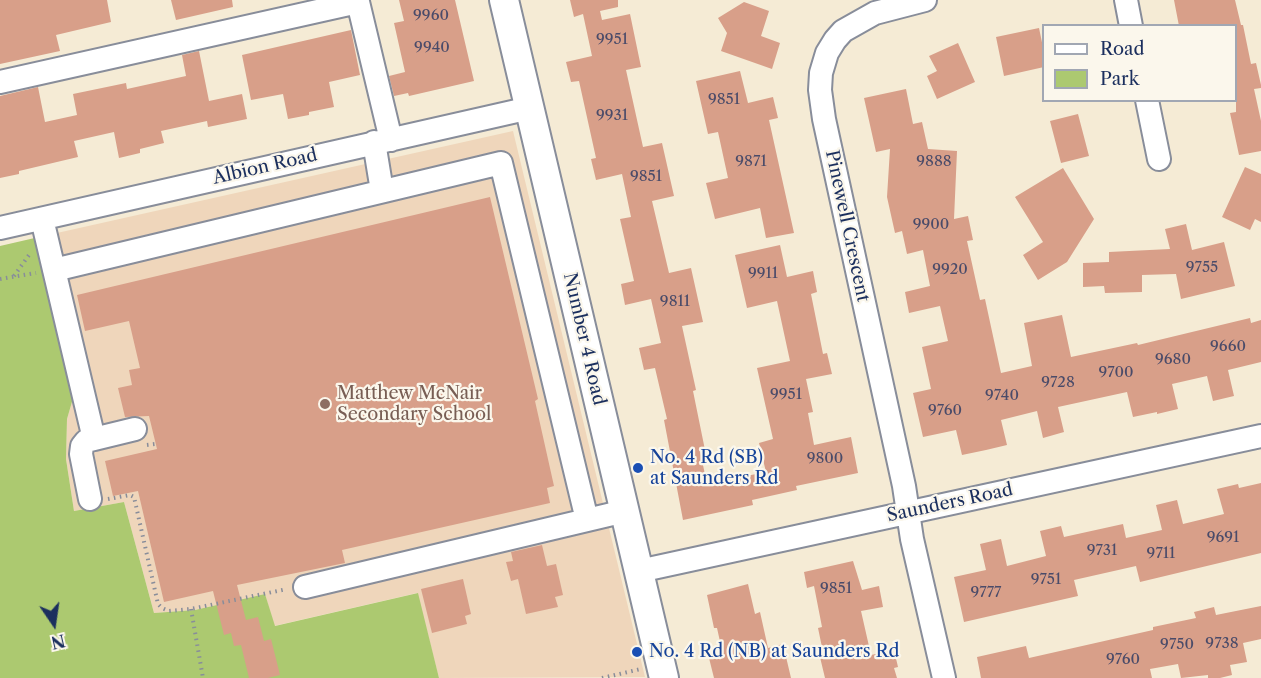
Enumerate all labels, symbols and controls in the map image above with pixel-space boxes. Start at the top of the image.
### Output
house number: 9960 [413,7,449,25]
legend [1042,24,1237,102]
house number: 9951 [596,31,628,49]
text: Road [1100,38,1145,60]
house number: 9940 [414,39,450,57]
text: Park [1100,68,1139,90]
house number: 9851 [708,91,740,109]
house number: 9931 [596,107,628,125]
street label: Albion Road [211,144,319,190]
street label: Pinewell Crescent [820,148,874,304]
house number: 9871 [735,153,767,171]
house number: 9888 [916,153,952,171]
house number: 9851 [630,168,662,186]
house number: 9900 [913,216,949,234]
house number: 9755 [1186,259,1218,277]
house number: 9920 [932,261,968,279]
house number: 9911 [748,265,778,283]
street label: Number 4 Road [558,271,610,407]
house number: 9811 [660,293,690,311]
house number: 9660 [1210,338,1246,356]
house number: 9680 [1155,351,1191,369]
house number: 9700 [1098,364,1134,382]
house number: 9728 [1041,374,1075,392]
place label: Matthew McNair Secondary School [337,383,491,426]
house number: 9951 [770,386,802,404]
house number: 9740 [985,387,1019,405]
marker: Matthew McNair Secondary School [318,397,332,411]
house number: 9760 [928,402,962,420]
place label: No. 4 Rd (SB) at Saunders Rd [650,447,779,490]
house number: 9800 [807,450,843,468]
marker: No. 4 Rd (SB) at Saunders Rd [631,461,645,475]
street label: Saunders Road [885,479,1015,527]
house number: 9691 [1207,529,1239,547]
house number: 9731 [1087,542,1117,560]
house number: 9711 [1147,545,1175,563]
house number: 9751 [1031,571,1061,589]
house number: 9851 [820,580,852,598]
house number: 9777 [971,584,1001,602]
north arrow [24,594,84,654]
text: N [49,630,67,653]
house number: 9738 [1205,635,1239,653]
house number: 9750 [1160,636,1194,654]
place label: No. 4 Rd (NB) at Saunders Rd [649,641,900,663]
marker: No. 4 Rd (NB) at Saunders Rd [630,645,644,659]
house number: 9760 [1106,651,1140,669]

